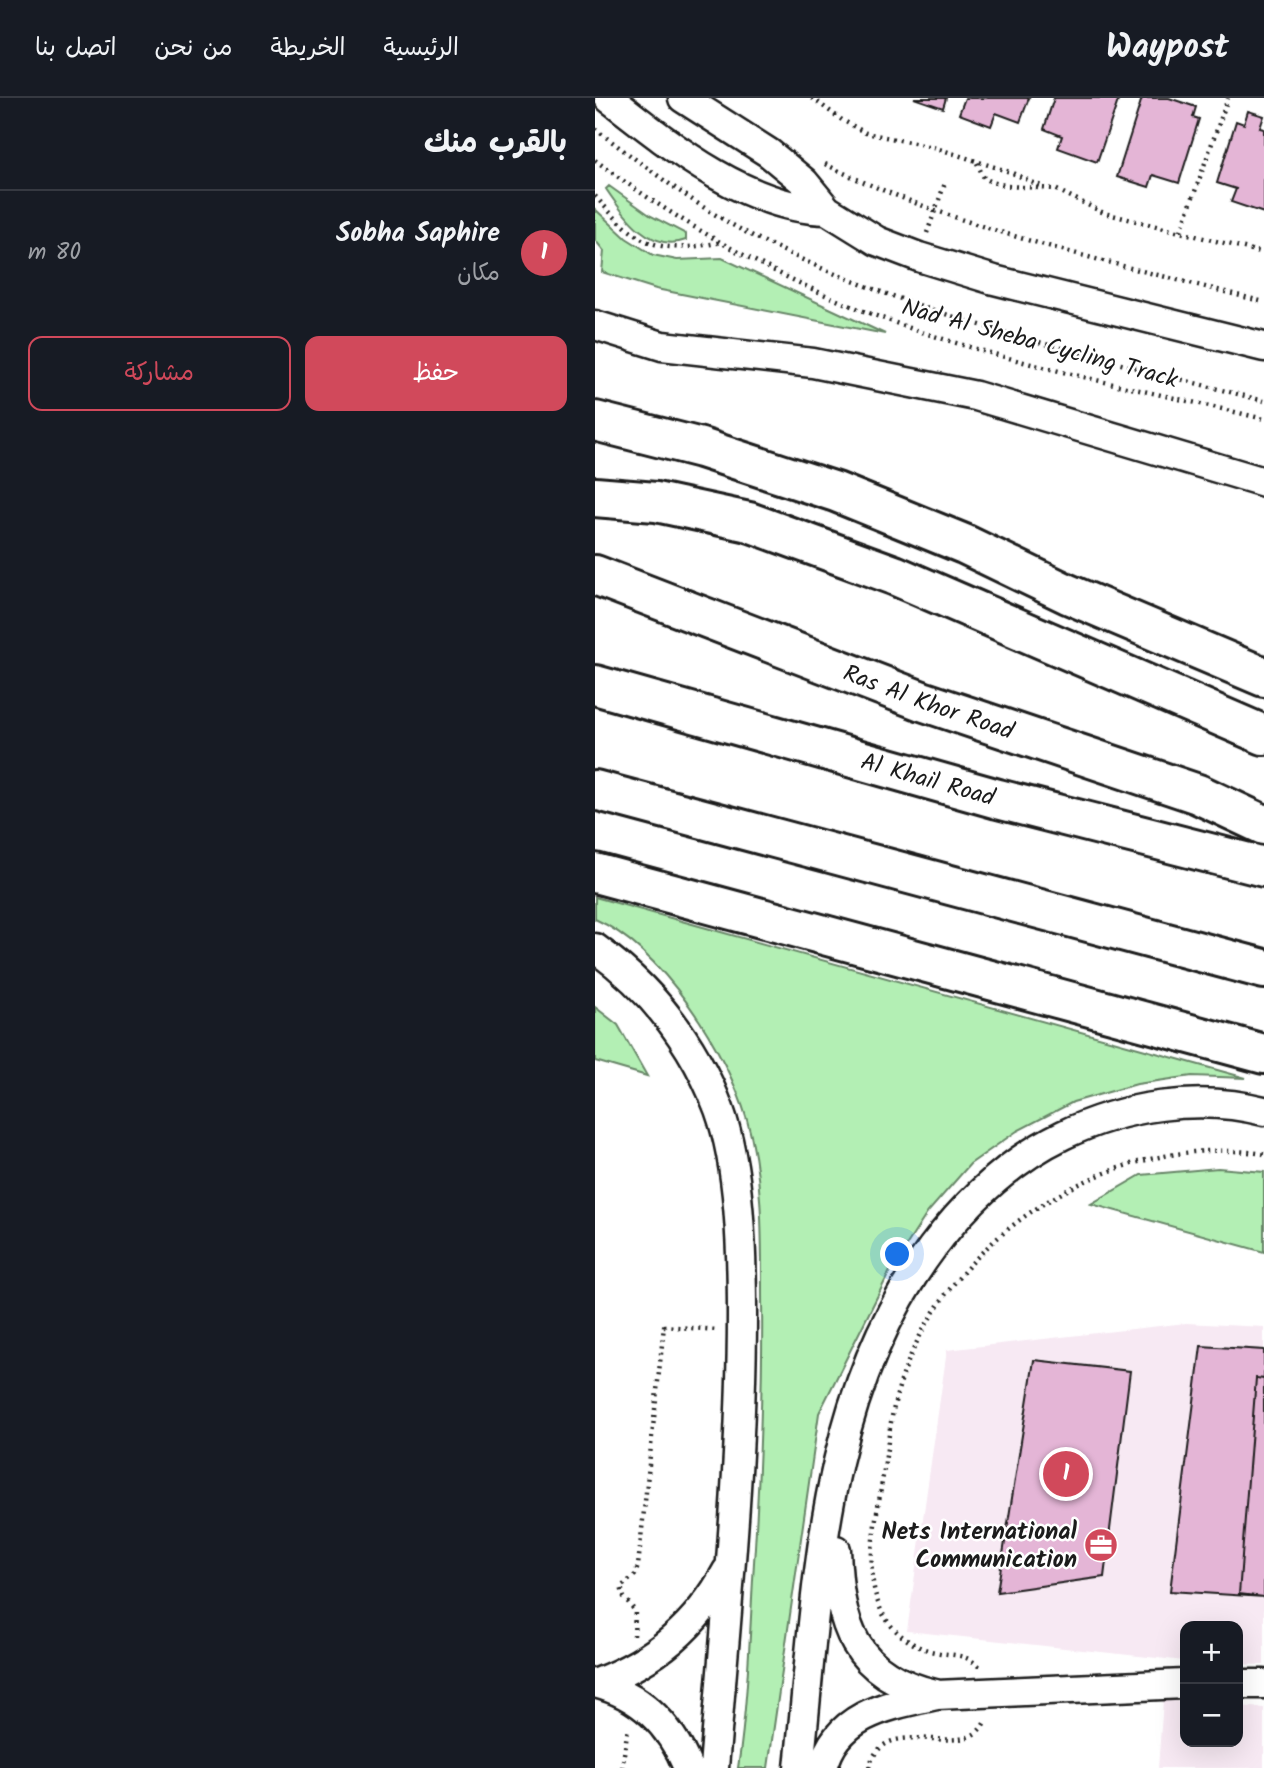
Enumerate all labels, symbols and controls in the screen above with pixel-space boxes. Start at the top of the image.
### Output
text: Waypost [1106,22,1229,75]
text: اتصل بنا [35,29,116,68]
text: من نحن [154,29,233,68]
text: الخريطة [271,29,345,68]
text: الرئيسية [383,29,459,68]
text: بالقرب منك [424,120,567,168]
text: Sobha Saphire [336,213,500,255]
text: 80 m [28,235,81,271]
text: 1 [541,235,547,271]
text: مكان [457,256,500,292]
street label: Nad Al Sheba Cycling Track [897,289,1183,400]
button: مشاركة [28,336,291,411]
button: حفظ [305,336,567,411]
street label: Ras Al Khor Road [837,654,1020,752]
street label: Al Khail Road [856,743,1000,818]
your location [880,1237,914,1271]
pin: 1 [1043,1448,1089,1500]
place label: Nets International Communication [881,1513,1078,1580]
office icon: Nets International Communication [1082,1526,1120,1564]
map controls [1180,1621,1243,1747]
button: + [1180,1621,1243,1684]
button: − [1180,1684,1243,1747]

